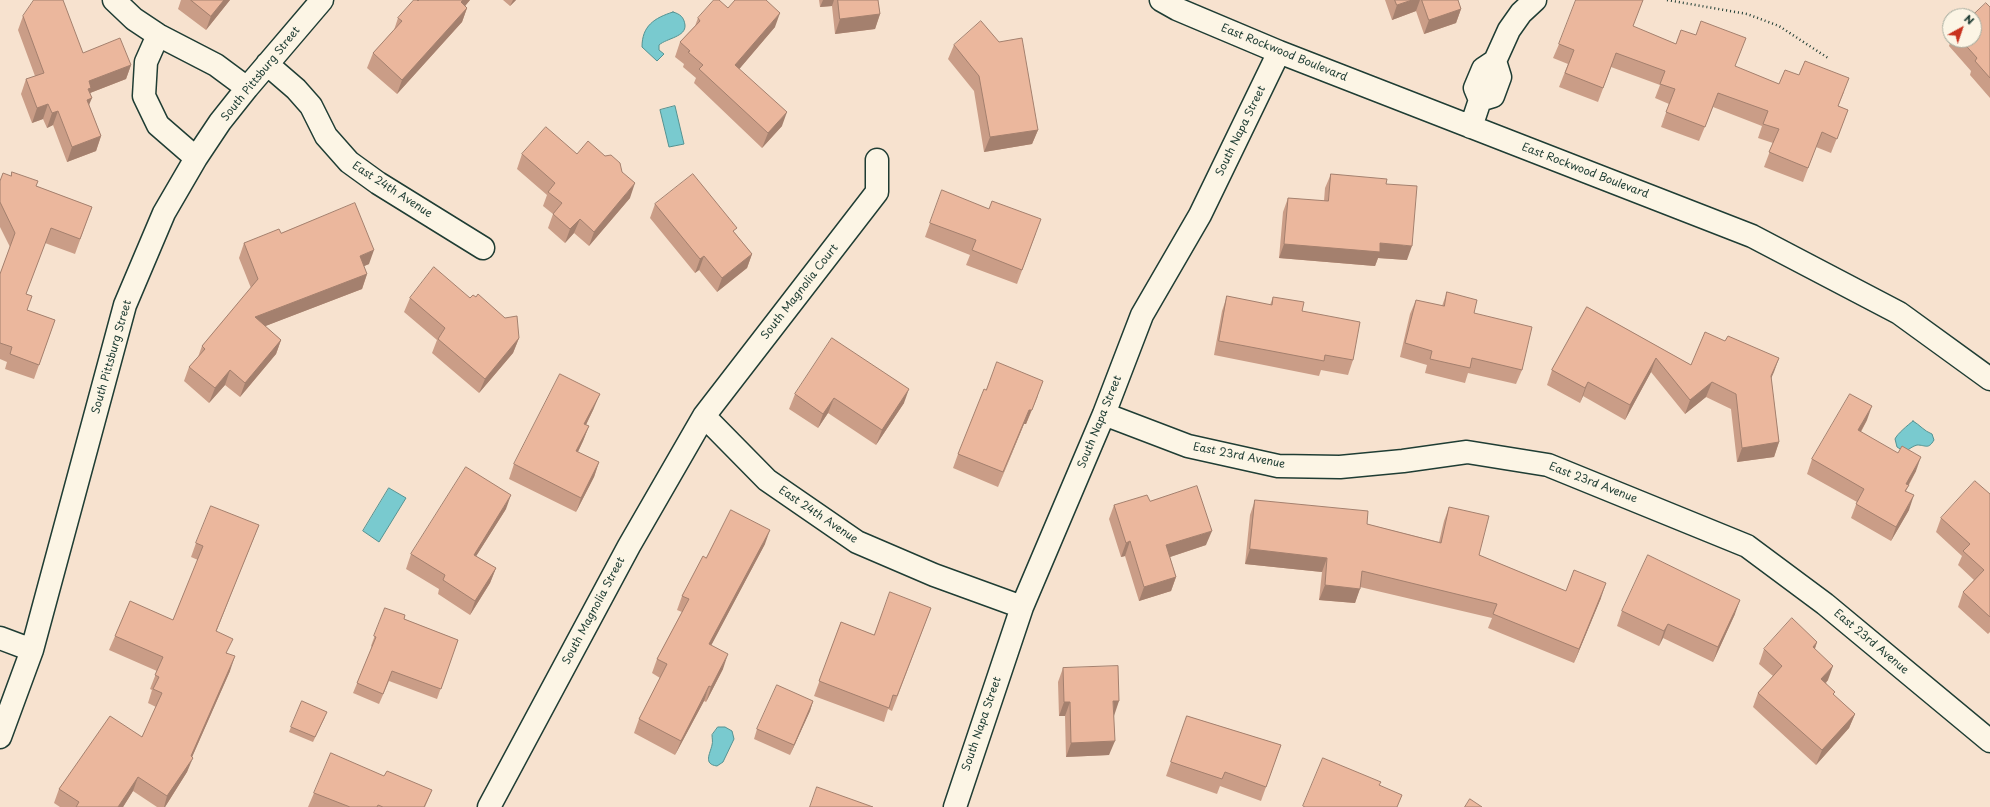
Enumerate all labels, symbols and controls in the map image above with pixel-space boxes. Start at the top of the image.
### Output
north arrow [1942,8,1982,48]
text: N [1961,10,1978,29]
street label: East Rockwood Boulevard [1219,22,1349,84]
street label: South Pittsburg Street [219,24,303,124]
street label: South Napa Street [1213,84,1269,178]
street label: East Rockwood Boulevard [1520,141,1650,201]
street label: East 24th Avenue [350,159,434,221]
street label: South Magnolia Court [759,242,841,342]
street label: South Pittsburg Street [89,299,135,415]
street label: South Napa Street [1075,374,1125,470]
street label: East 23rd Avenue [1192,441,1286,471]
street label: East 23rd Avenue [1547,460,1639,506]
street label: East 24th Avenue [776,484,860,546]
street label: South Magnolia Street [560,555,628,667]
street label: East 23rd Avenue [1831,607,1911,677]
street label: South Napa Street [960,675,1004,773]

